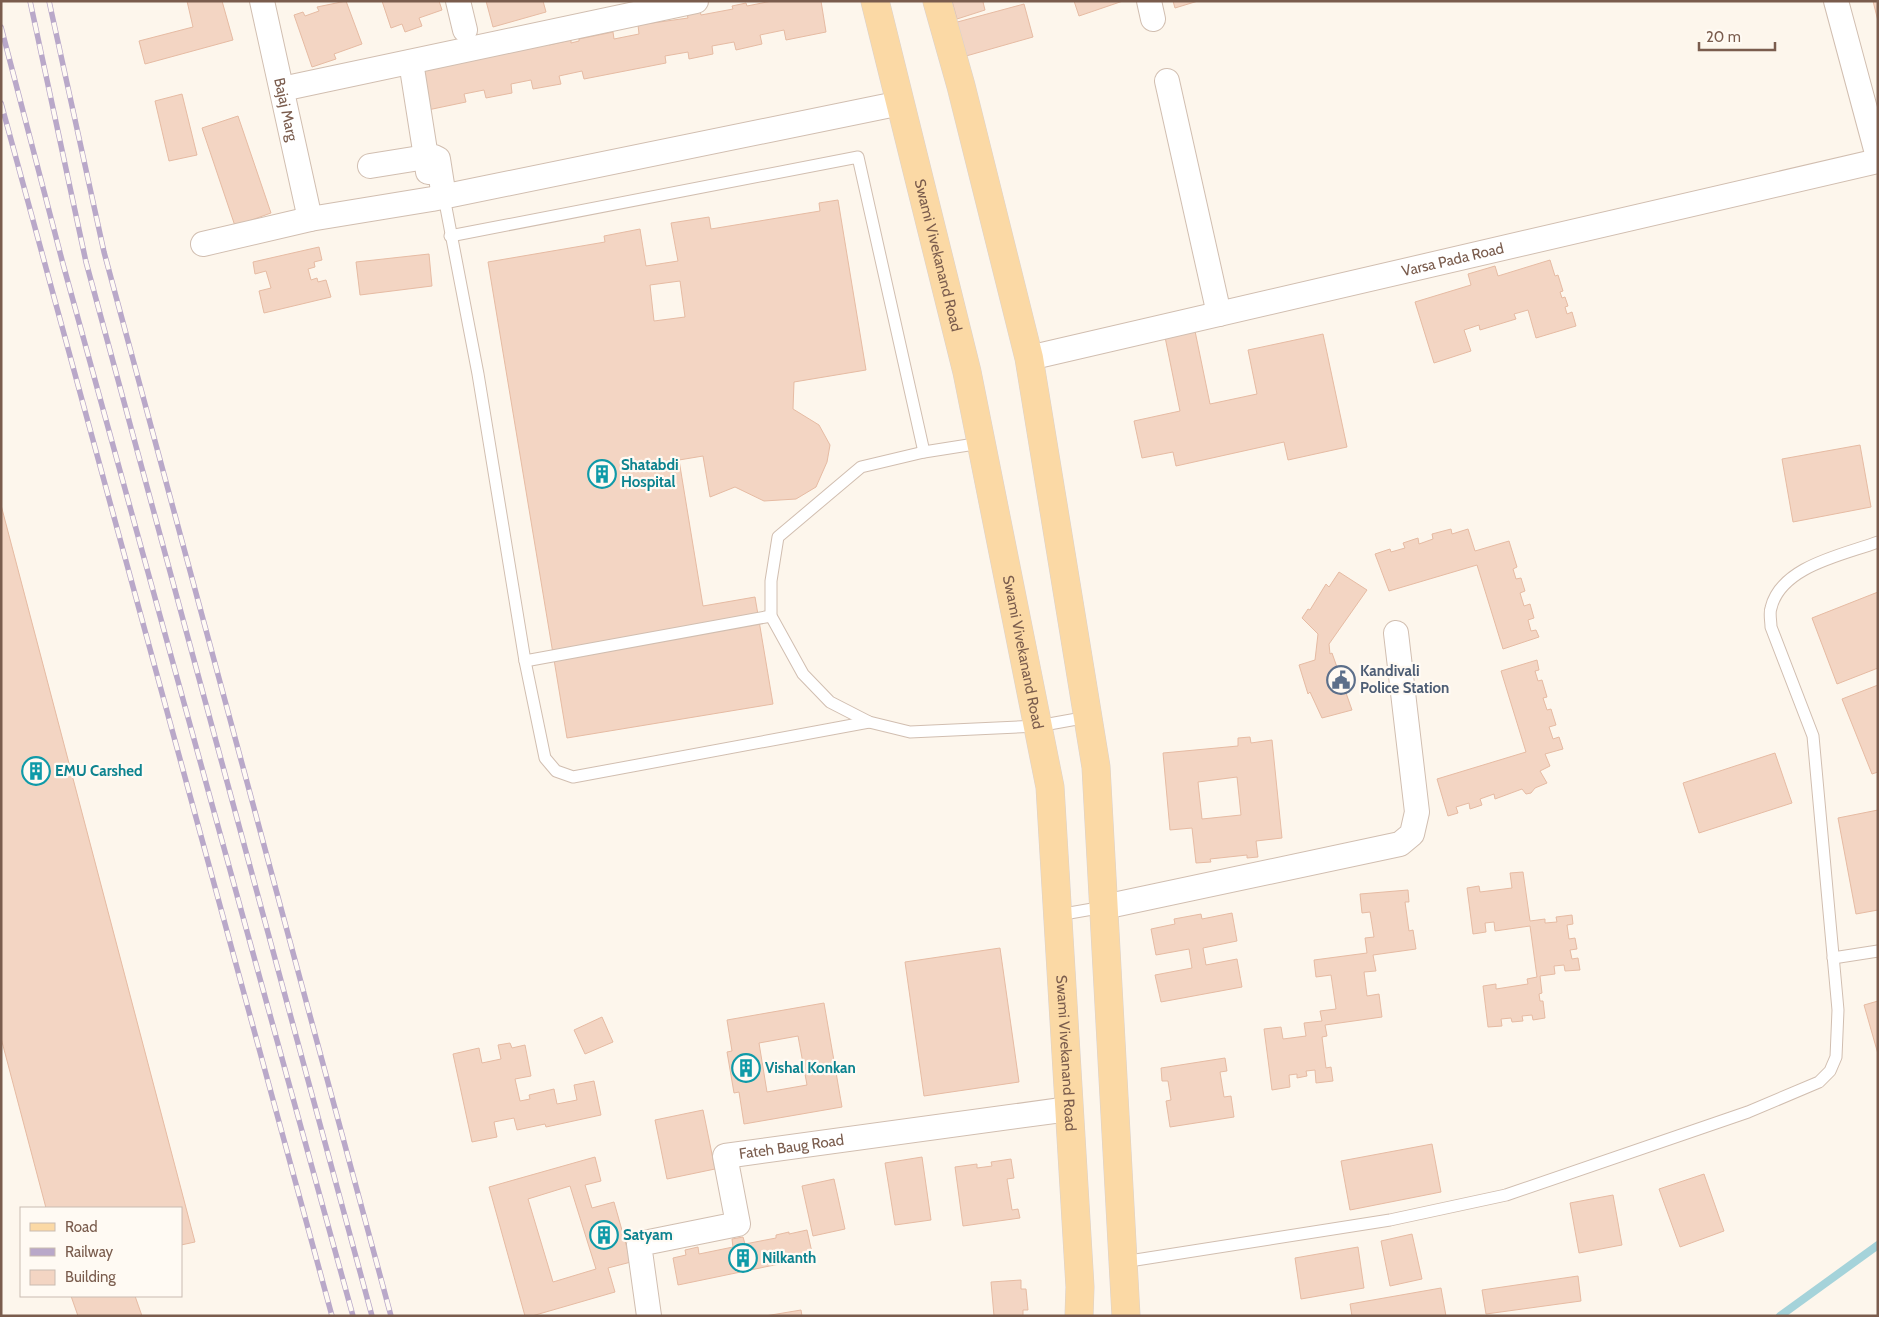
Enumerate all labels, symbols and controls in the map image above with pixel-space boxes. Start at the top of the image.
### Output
scale bar [1699,20,1775,52]
text: 20 m [1706,28,1741,46]
street label: Bajaj Marg [270,76,302,143]
street label: Swami Vivekanand Road [911,177,966,333]
street label: Varsa Pada Road [1400,239,1506,280]
place label: Shatabdi Hospital [621,456,679,491]
building icon: Shatabdi Hospital [587,459,617,489]
street label: Swami Vivekanand Road [999,574,1047,731]
place label: Kandivali Police Station [1360,662,1449,697]
public building icon: Kandivali Police Station [1326,665,1356,695]
building icon: EMU Carshed [21,756,51,786]
place label: EMU Carshed [55,762,142,780]
street label: Swami Vivekanand Road [1052,974,1080,1132]
building icon: Vishal Konkan [731,1053,761,1083]
place label: Vishal Konkan [765,1059,856,1077]
street label: Fateh Baug Road [738,1131,845,1163]
legend [20,1207,182,1297]
text: Road [65,1218,98,1236]
building icon: Satyam [589,1220,619,1250]
place label: Satyam [623,1226,673,1244]
text: Railway [65,1243,114,1261]
building icon: Nilkanth [728,1243,758,1273]
place label: Nilkanth [762,1249,816,1267]
text: Building [65,1268,116,1286]

